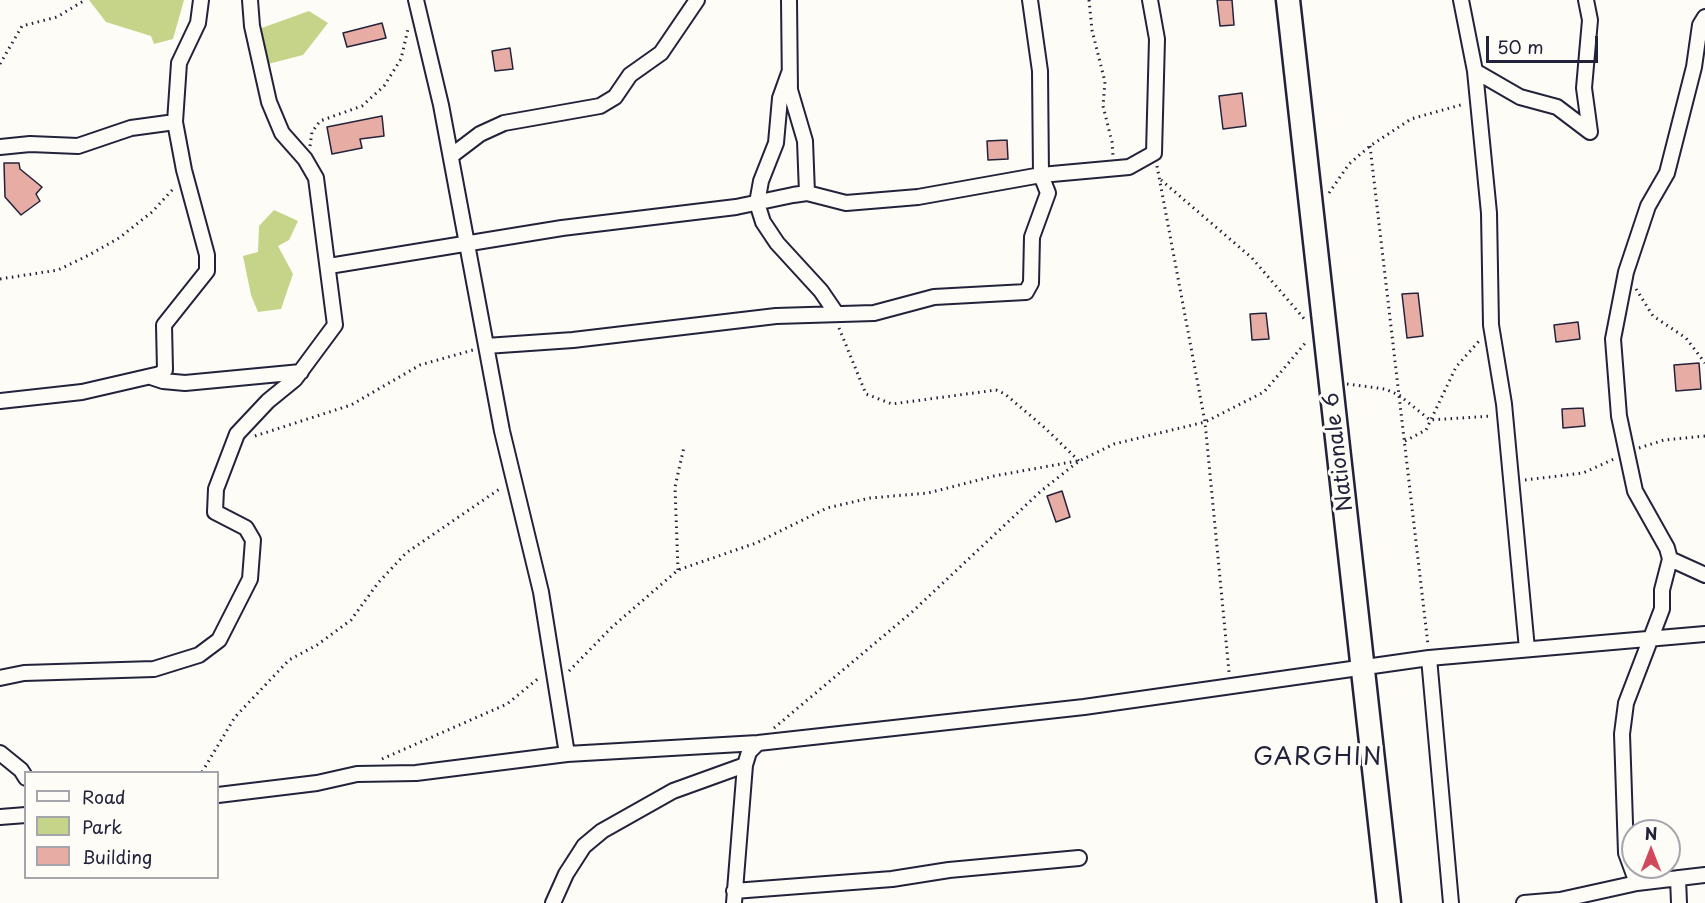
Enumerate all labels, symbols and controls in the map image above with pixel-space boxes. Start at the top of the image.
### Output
scale bar [1489,24,1602,62]
text: 50 m [1497,33,1544,60]
street label: Nationale 6 [1319,391,1359,513]
district label: GARGHIN [1254,744,1382,772]
legend [24,771,219,879]
text: Road [82,783,126,810]
text: Park [82,813,122,840]
north arrow [1621,819,1681,879]
text: N [1645,821,1657,845]
text: Building [82,843,152,870]

